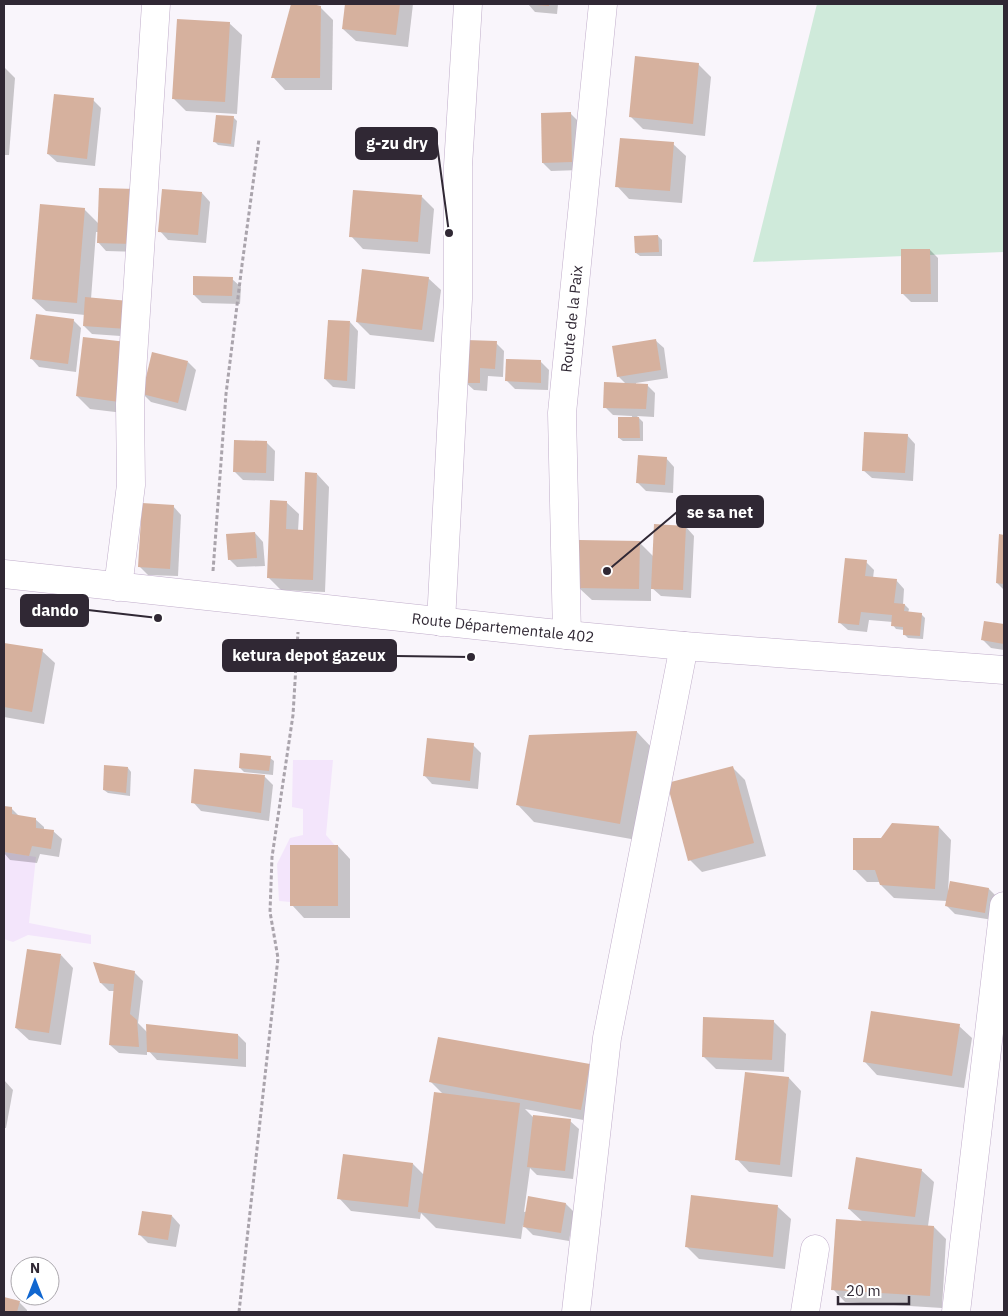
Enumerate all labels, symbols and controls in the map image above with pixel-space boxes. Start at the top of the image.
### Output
callout: g-zu dry [356,128,437,159]
text: g-zu dry [366,133,428,153]
street label: Route de la Paix [556,264,587,373]
callout: se sa net [677,496,763,527]
text: se sa net [687,502,753,522]
callout: dando [21,595,88,626]
text: dando [31,600,79,620]
street label: Route Départementale 402 [411,608,595,647]
callout: ketura depot gazeux [223,640,396,671]
text: ketura depot gazeux [232,645,386,665]
north arrow [10,1256,60,1306]
text: N [30,1259,40,1277]
scale bar [838,1274,909,1306]
text: 20 m [846,1281,881,1300]

